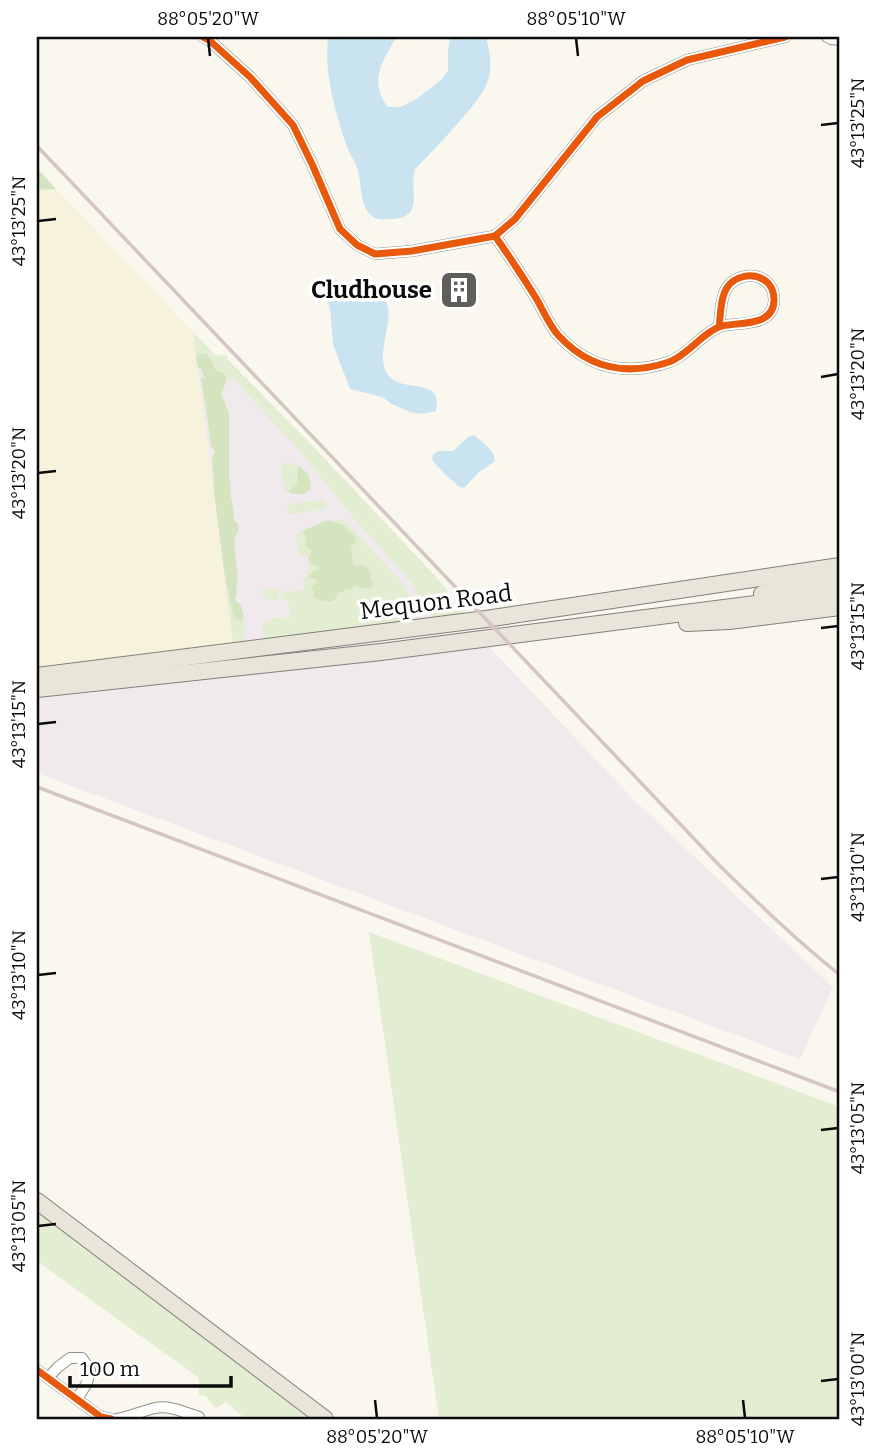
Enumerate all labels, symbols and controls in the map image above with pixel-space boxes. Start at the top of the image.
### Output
text: 88°05'20"W [157,8,259,30]
text: 88°05'10"W [526,8,626,30]
text: 43°13'25"N [847,78,869,168]
text: 43°13'25"N [8,176,30,266]
building icon: Cludhouse [438,269,480,311]
place label: Cludhouse [311,276,432,304]
text: 43°13'20"N [847,328,869,420]
text: 43°13'20"N [8,427,30,519]
street label: Mequon Road [358,579,514,625]
text: 43°13'15"N [847,582,869,670]
text: 43°13'15"N [8,680,30,768]
text: 43°13'10"N [847,832,869,922]
text: 43°13'10"N [8,930,30,1020]
text: 43°13'05"N [847,1082,869,1174]
text: 43°13'05"N [8,1180,30,1272]
text: 43°13'00"N [847,1332,869,1426]
scale bar [70,1344,231,1388]
text: 100 m [80,1356,140,1382]
text: 88°05'20"W [326,1426,428,1448]
text: 88°05'10"W [695,1426,795,1448]

